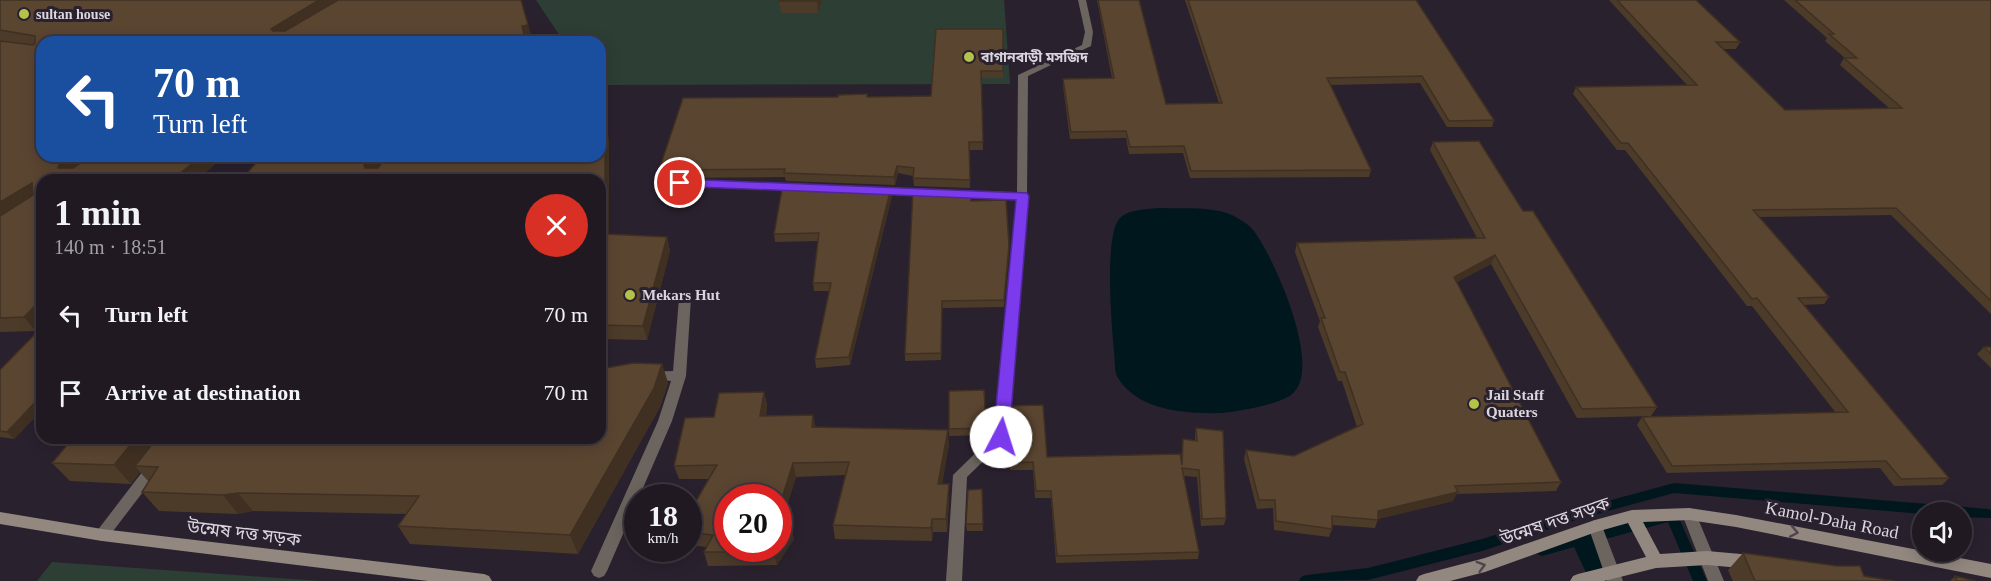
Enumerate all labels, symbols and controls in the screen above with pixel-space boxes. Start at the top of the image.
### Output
marker: sultan house [17,7,31,21]
place label: sultan house [36,7,110,22]
place label: বাগানবাড়ী মসজিদ [980,49,1089,65]
marker: বাগানবাড়ী মসজিদ [962,50,976,64]
icon: left [54,60,132,138]
text: 70 m [153,60,241,106]
text: Turn left [153,109,247,139]
pin [654,157,705,208]
icon: arrive [663,166,696,199]
text: 1 min [54,193,141,233]
button: close [525,194,588,257]
text: 140 m · 18:51 [54,236,167,258]
place label: Mekars Hut [642,287,720,303]
marker: Mekars Hut [623,288,637,302]
icon: left [54,299,87,332]
text: Turn left [105,302,188,327]
text: 70 m [543,302,588,327]
icon: arrive [54,377,87,410]
text: Arrive at destination [105,380,301,405]
text: 70 m [543,380,588,405]
place label: Jail Staff Quaters [1486,387,1545,420]
marker: Jail Staff Quaters [1467,397,1481,411]
position arrow [969,405,1033,469]
speed limit sign: 20 [714,484,792,562]
street label: উন্মেষ দত্ত সড়ক [1497,493,1613,549]
street label: Kamol-Daha Road [1764,497,1900,543]
text: 18 [648,499,678,532]
map controls [1912,502,1972,562]
button: sound [1912,502,1972,562]
street label: উন্মেষ দত্ত সড়ক [185,516,302,550]
one-way arrow [1788,525,1798,538]
text: km/h [648,530,678,546]
one-way arrow [1475,561,1486,573]

